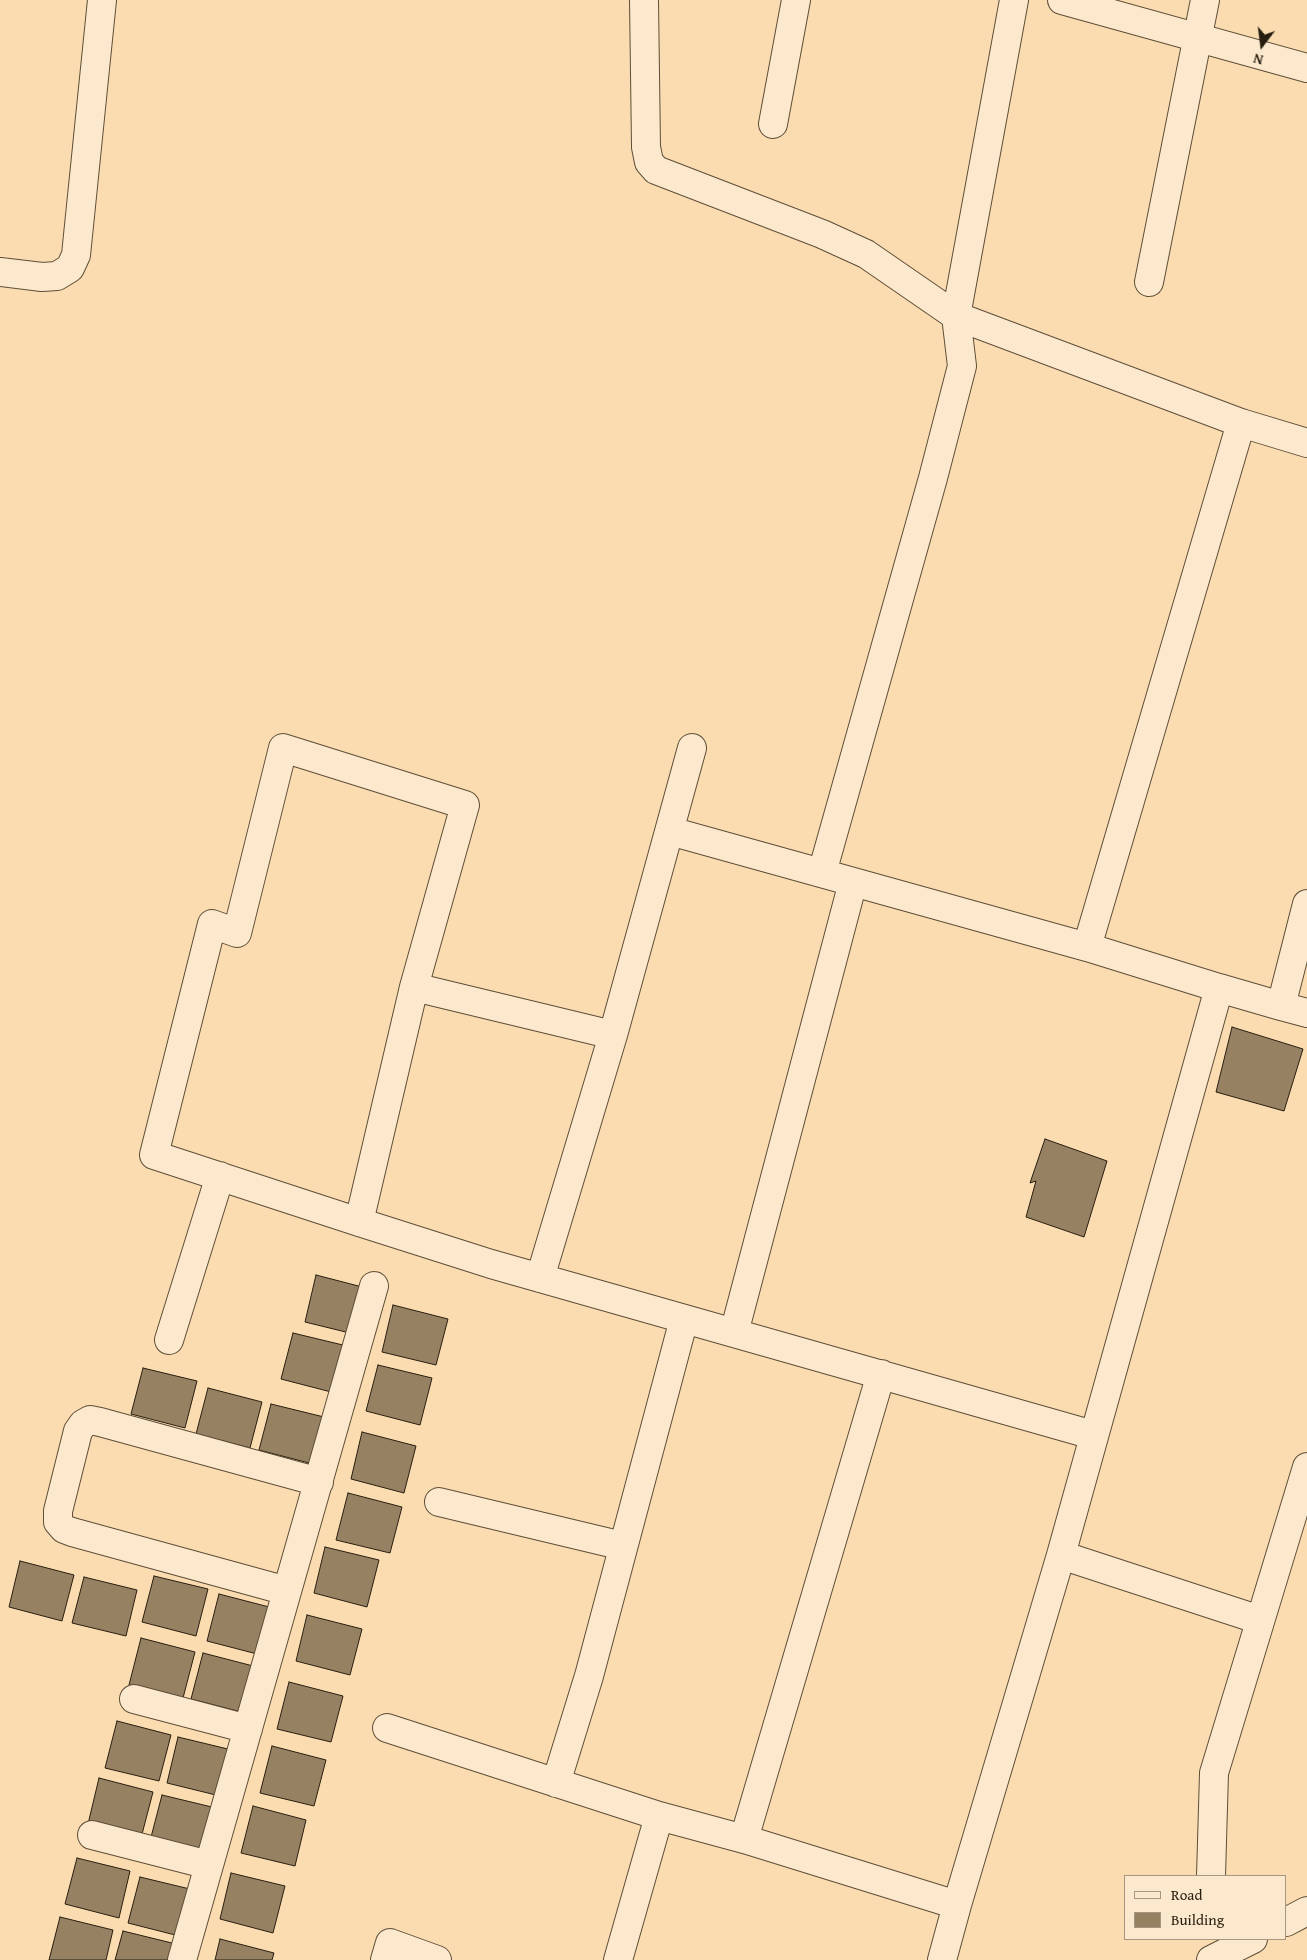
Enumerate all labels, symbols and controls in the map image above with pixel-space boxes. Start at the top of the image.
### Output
north arrow [1237,20,1287,70]
text: N [1251,49,1265,70]
legend [1124,1875,1287,1940]
text: Road [1171,1884,1202,1905]
text: Building [1171,1909,1224,1930]

